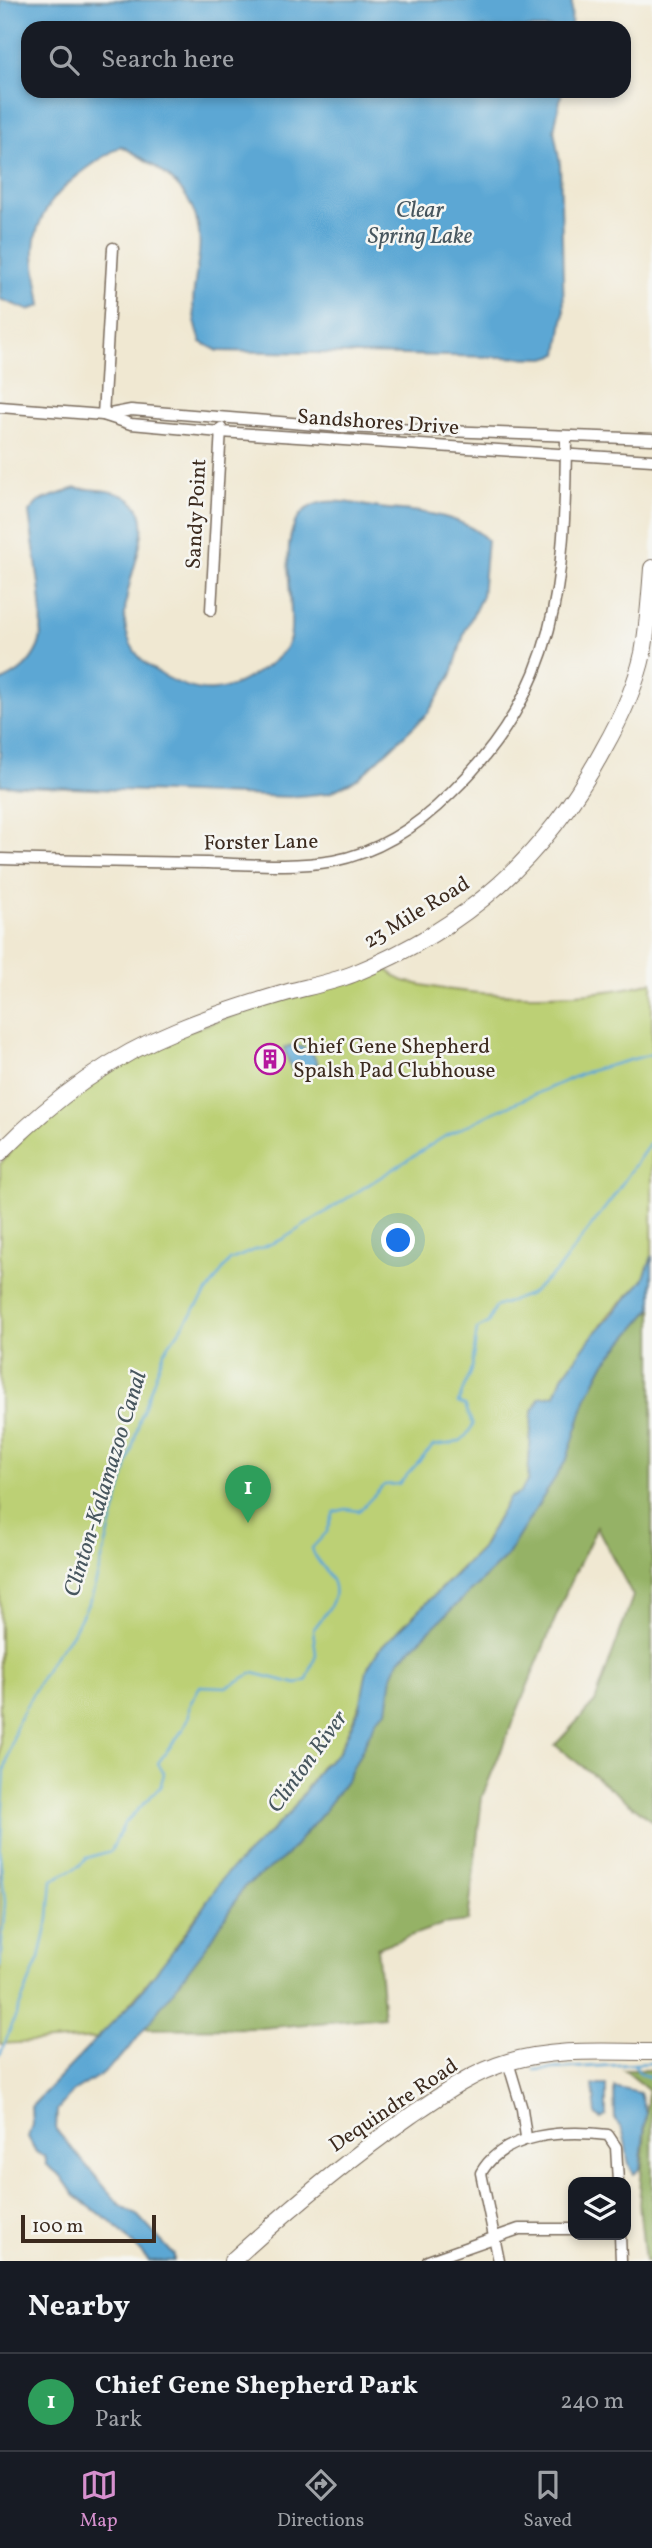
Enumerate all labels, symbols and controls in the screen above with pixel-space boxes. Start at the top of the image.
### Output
search box [21,21,631,98]
icon: search [45,41,83,79]
text: Search here [101,42,234,78]
water label: Clear Spring Lake [368,195,473,253]
street label: Sandshores Drive [296,403,460,443]
street label: Sandy Point [180,458,214,570]
street label: Forster Lane [203,828,319,858]
street label: 23 Mile Road [358,870,476,956]
place label: Chief Gene Shepherd Spalsh Pad Clubhouse [293,1033,495,1086]
building icon: Chief Gene Shepherd Spalsh Pad Clubhouse [253,1042,287,1076]
your location [381,1223,415,1257]
water label: Clinton-Kalamazoo Canal [56,1367,156,1601]
pin: 1 [225,1465,271,1523]
water label: Clinton River [260,1704,356,1820]
street label: Dequindre Road [324,2052,464,2160]
map controls [568,2177,631,2240]
button: layers [568,2177,631,2240]
scale bar [21,2212,156,2244]
text: 100 m [32,2214,83,2240]
text: Nearby [28,2286,130,2328]
text: Chief Gene Shepherd Park [95,2368,418,2404]
text: 1 [46,2386,56,2418]
text: 240 m [560,2386,624,2418]
text: Park [95,2404,142,2436]
tab: Map [80,2466,118,2534]
tab: Directions [277,2466,364,2534]
tab: Saved [523,2466,572,2534]

